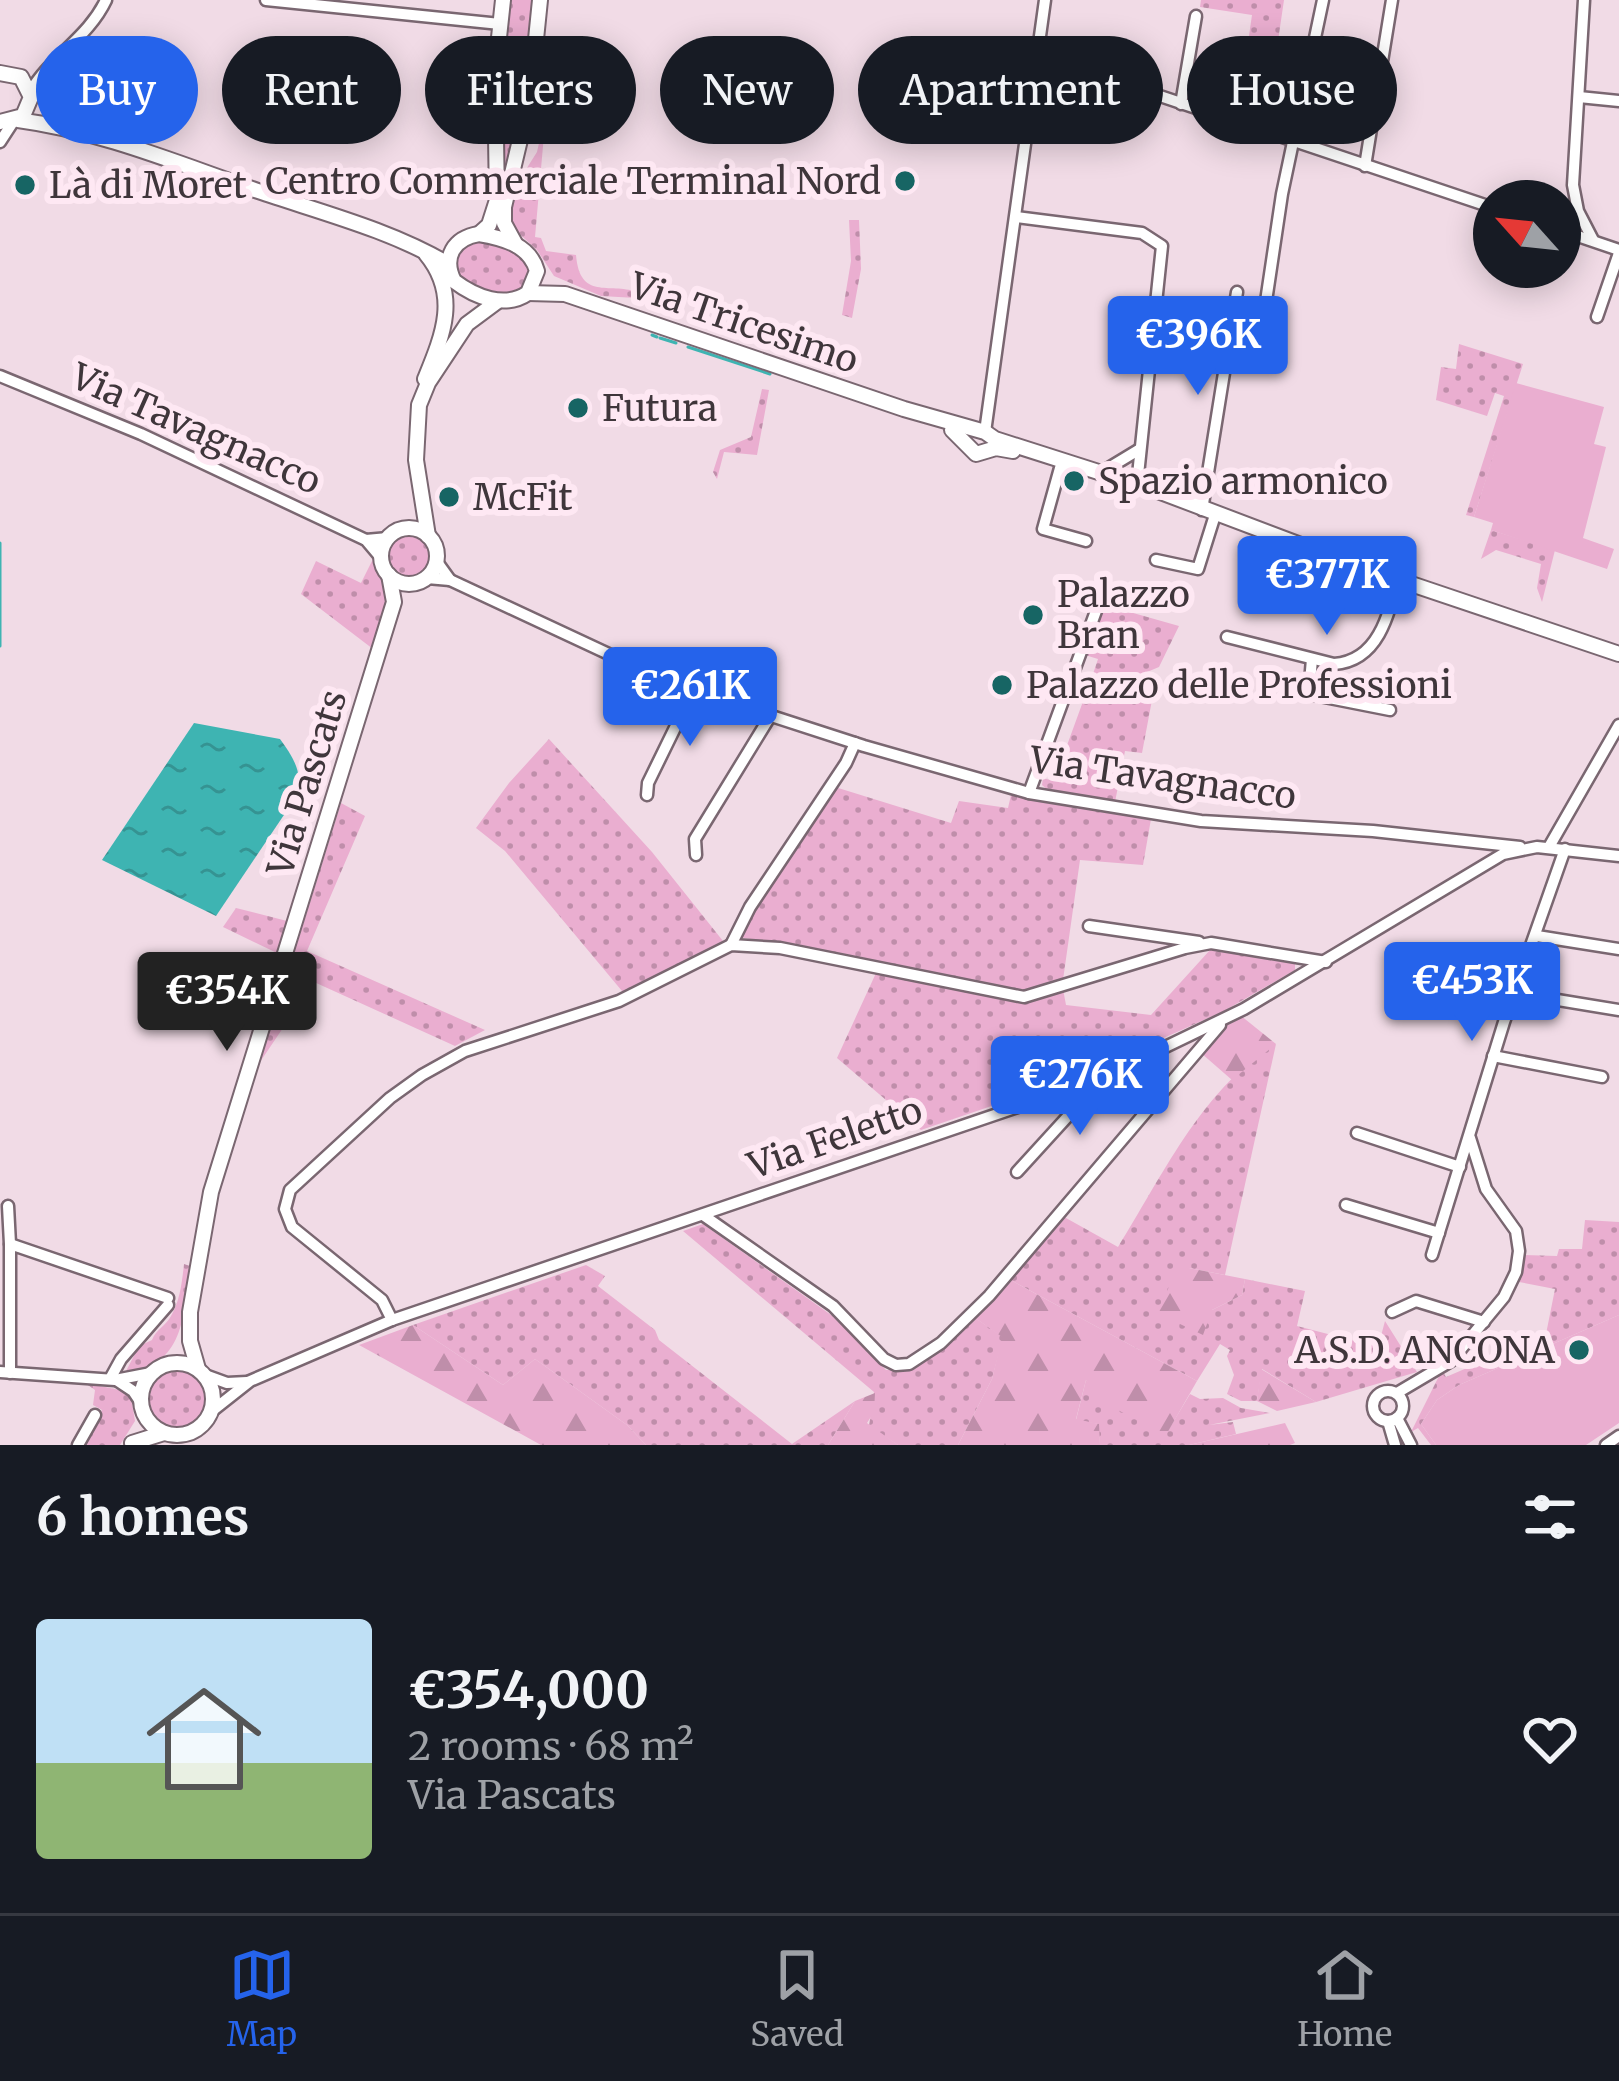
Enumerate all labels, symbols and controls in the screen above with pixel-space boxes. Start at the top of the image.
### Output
chip: Buy [36,36,198,144]
chip: Rent [222,36,401,144]
chip: Filters [425,36,636,144]
chip: New [660,36,834,144]
chip: Apartment [858,36,1163,144]
chip: House [1187,36,1397,144]
place label: Centro Commerciale Terminal Nord [265,159,881,204]
place label: Là di Moret [49,163,247,208]
marker: Centro Commerciale Terminal Nord [892,168,918,194]
marker: Là di Moret [12,172,38,198]
north arrow [1473,180,1581,288]
map controls [1473,180,1581,288]
street label: Via Tricesimo [623,263,864,383]
pin: €396K [1114,296,1282,398]
text: €396K [1135,310,1261,359]
street label: Via Tavagnacco [63,353,328,504]
place label: Futura [602,386,717,431]
marker: Futura [565,395,591,421]
place label: Spazio armonico [1098,459,1388,504]
marker: Spazio armonico [1061,468,1087,494]
place label: McFit [473,475,572,520]
marker: McFit [436,484,462,510]
pin: €377K [1243,536,1411,638]
text: €377K [1265,550,1389,599]
place label: Palazzo Bran [1057,572,1190,658]
marker: Palazzo Bran [1020,602,1046,628]
pin: €261K [606,647,774,749]
text: €261K [630,661,750,710]
place label: Palazzo delle Professioni [1026,663,1452,708]
marker: Palazzo delle Professioni [989,672,1015,698]
street label: Via Pascats [257,685,357,882]
street label: Via Tavagnacco [1026,737,1299,819]
pin: €453K [1388,942,1556,1044]
pin: €354K [143,952,311,1054]
text: €453K [1411,956,1533,1005]
text: €354K [165,966,289,1015]
pin: €276K [996,1036,1164,1138]
text: €276K [1018,1050,1142,1099]
street label: Via Feletto [741,1087,928,1189]
place label: A.S.D. ANCONA [1293,1328,1556,1373]
marker: A.S.D. ANCONA [1566,1337,1592,1363]
icon: filters [1517,1484,1583,1550]
text: 6 homes [36,1485,249,1549]
text: €354,000 [408,1658,649,1722]
icon: home [132,1667,276,1811]
icon: heart [1517,1706,1583,1772]
text: 2 rooms · 68 m² [408,1722,694,1771]
text: Via Pascats [408,1771,616,1820]
tab: Map [227,1942,297,2055]
tab: Saved [750,1942,844,2055]
tab: Home [1297,1942,1392,2055]

